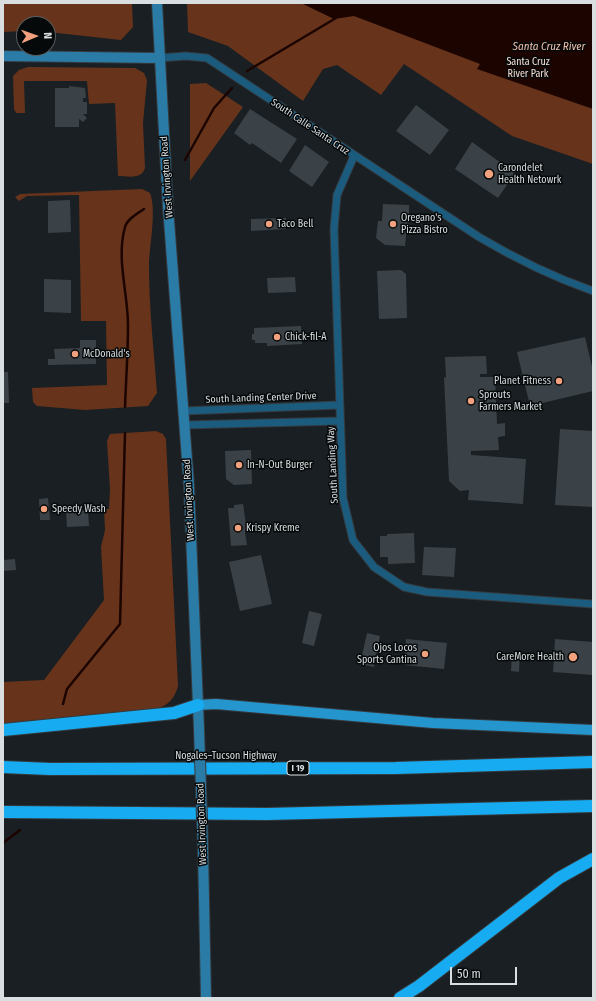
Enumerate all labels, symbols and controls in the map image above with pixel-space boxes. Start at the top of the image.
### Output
north arrow [16,16,56,56]
text: N [41,32,54,39]
water label: Santa Cruz River [513,40,585,54]
park label: Santa Cruz River Park [506,56,550,80]
street label: South Calle Santa Cruz [269,96,351,158]
street label: West Irvington Road [158,136,176,218]
place label: Carondelet Health Netowrk [498,162,561,186]
marker: Carondelet Health Netowrk [483,168,495,180]
place label: Oregano's Pizza Bistro [401,212,448,236]
place label: Taco Bell [277,218,313,230]
marker: Taco Bell [264,219,274,229]
marker: Oregano's Pizza Bistro [388,219,398,229]
place label: Chick-fil-A [285,331,327,343]
marker: Chick-fil-A [272,332,282,342]
place label: McDonald's [83,348,130,360]
marker: McDonald's [70,349,80,359]
place label: Planet Fitness [494,375,551,387]
marker: Planet Fitness [554,376,564,386]
place label: Sprouts Farmers Market [479,389,542,412]
street label: South Landing Center Drive [205,390,317,406]
marker: Sprouts Farmers Market [466,396,476,406]
street label: South Landing Way [325,426,341,504]
street label: West Irvington Road [181,459,197,541]
place label: In-N-Out Burger [247,459,312,471]
marker: In-N-Out Burger [234,460,244,470]
place label: Speedy Wash [52,503,106,515]
marker: Speedy Wash [39,504,49,514]
place label: Krispy Kreme [246,522,300,534]
marker: Krispy Kreme [233,523,243,533]
place label: Ojos Locos Sports Cantina [357,642,417,666]
marker: Ojos Locos Sports Cantina [420,649,430,659]
place label: CareMore Health [496,651,564,663]
marker: CareMore Health [567,651,579,663]
street label: Nogales–Tucson Highway [175,750,277,762]
road number: I 19 [287,761,309,775]
street label: West Irvington Road [195,783,209,865]
scale bar [452,959,519,985]
text: 50 m [457,967,481,981]

